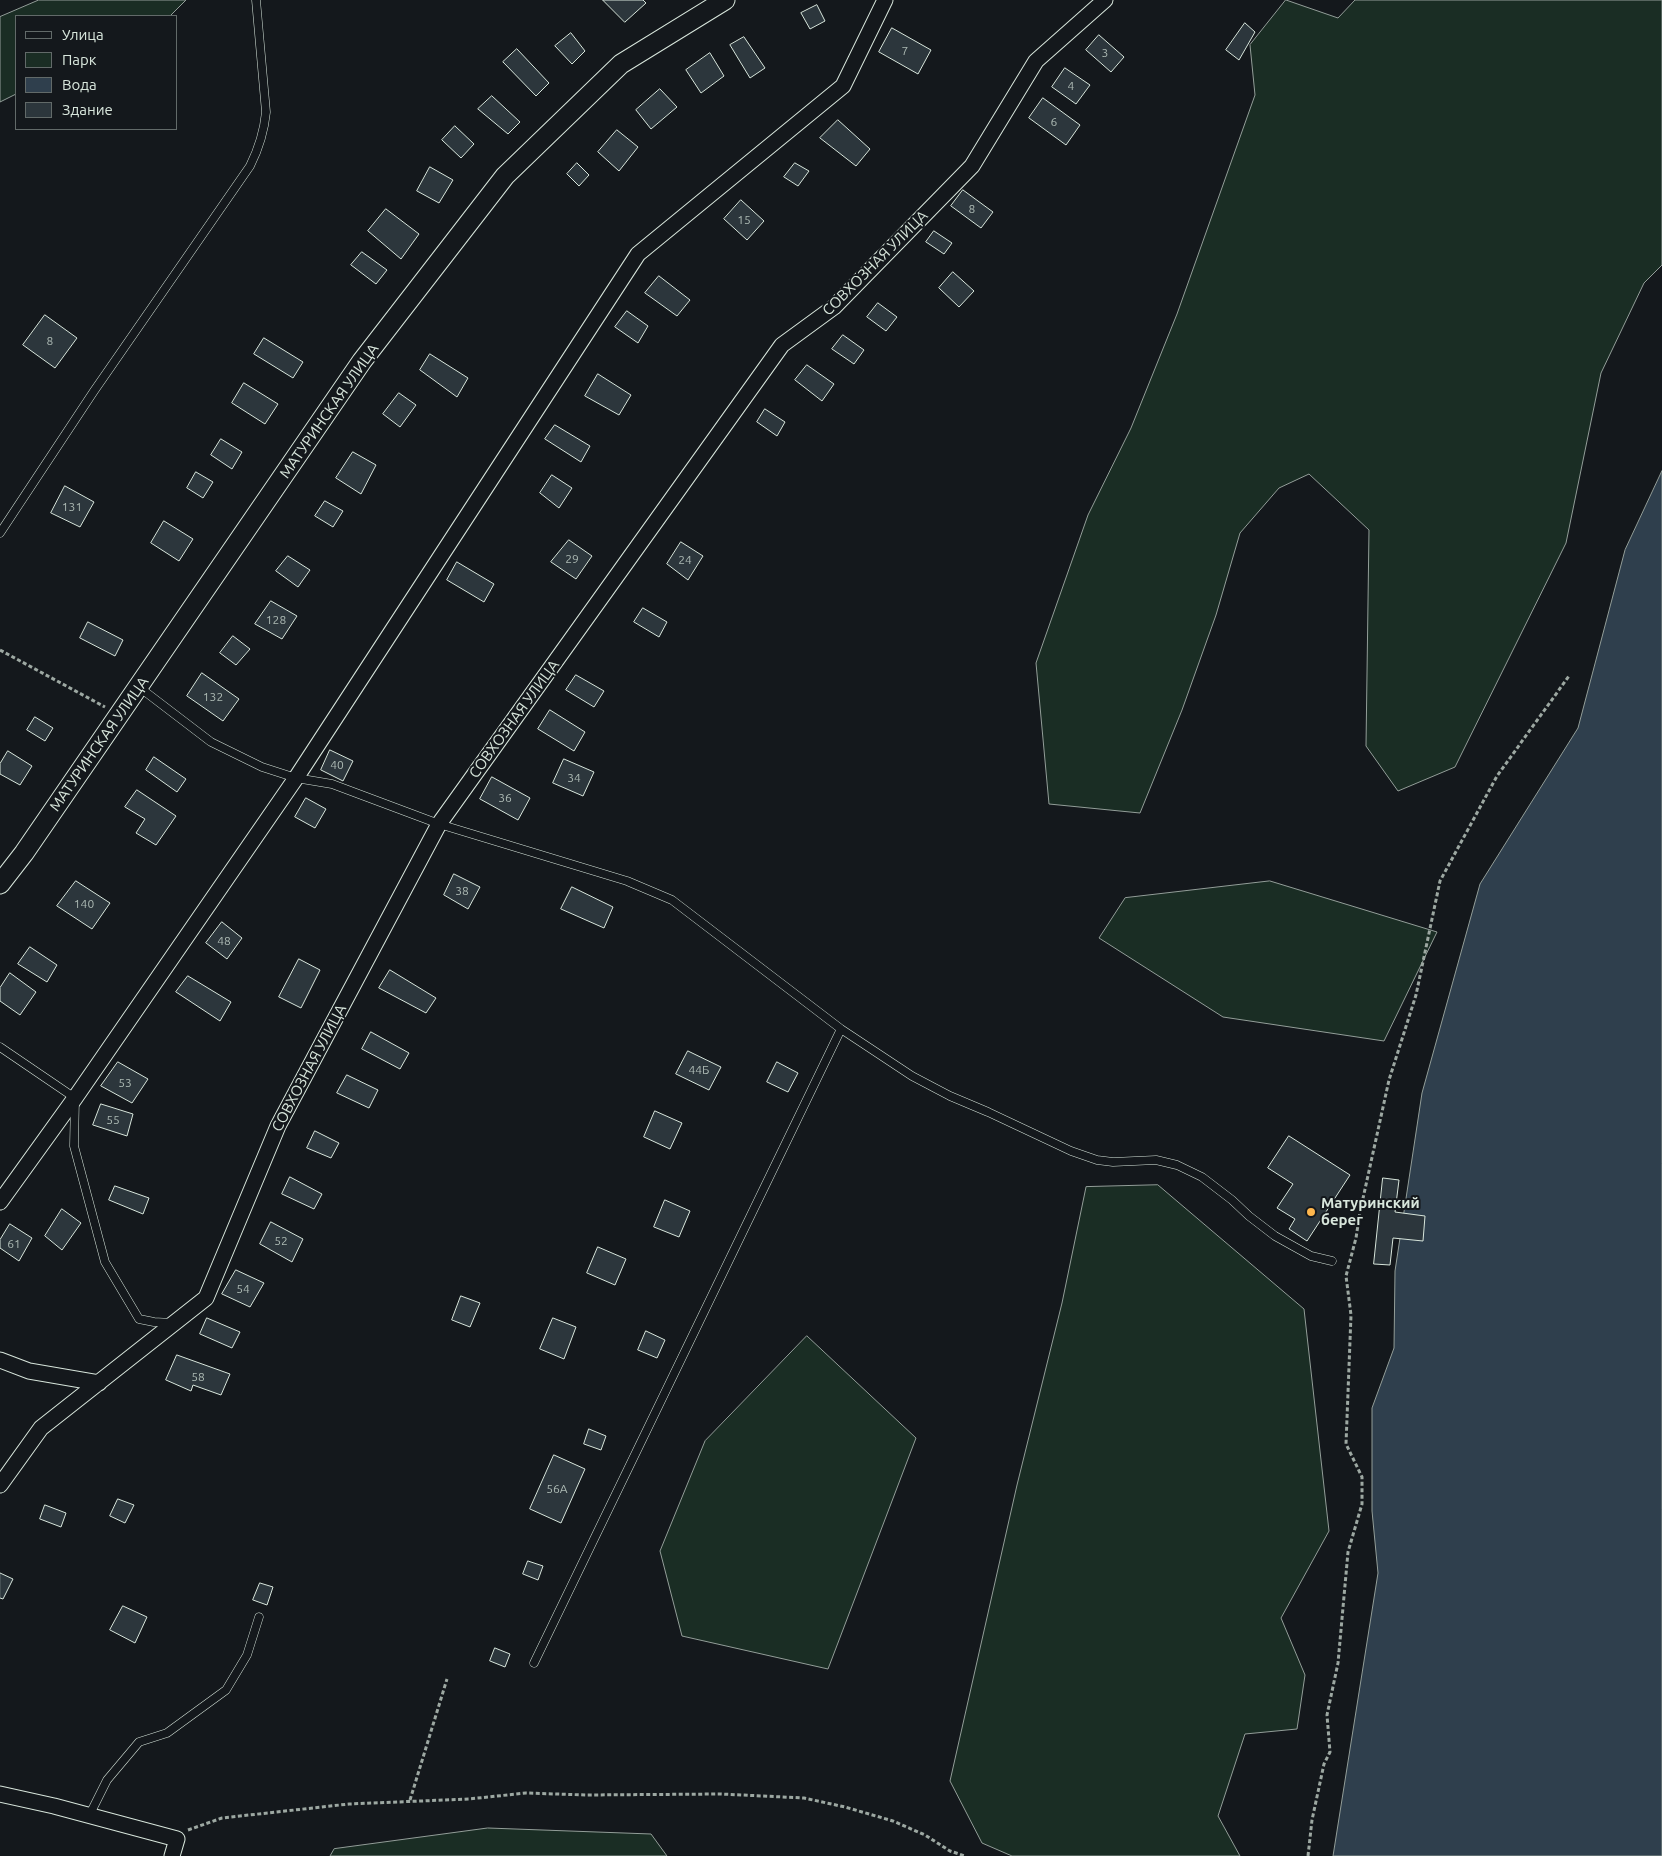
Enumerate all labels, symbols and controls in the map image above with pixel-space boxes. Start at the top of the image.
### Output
legend [15,15,178,130]
text: Улица [62,26,104,43]
house number: 7 [902,44,908,58]
house number: 3 [1102,46,1108,60]
text: Парк [62,51,97,68]
text: Вода [62,76,97,93]
house number: 4 [1068,79,1074,93]
text: Здание [62,101,113,118]
house number: 6 [1051,115,1057,129]
house number: 8 [969,202,975,216]
street label: СОВХОЗНАЯ УЛИЦА [819,207,931,319]
house number: 15 [737,213,751,227]
house number: 8 [47,334,53,348]
street label: МАТУРИНСКАЯ УЛИЦА [276,340,382,482]
house number: 131 [62,500,82,514]
house number: 29 [565,552,579,566]
house number: 24 [678,553,692,567]
house number: 128 [266,613,286,627]
street label: СОВХОЗНАЯ УЛИЦА [465,656,563,782]
street label: МАТУРИНСКАЯ УЛИЦА [46,673,152,815]
house number: 132 [203,690,223,704]
house number: 40 [330,758,344,772]
house number: 34 [567,771,581,785]
house number: 36 [498,791,512,805]
house number: 38 [455,884,469,898]
house number: 140 [74,897,94,911]
house number: 48 [217,934,231,948]
street label: СОВХОЗНАЯ УЛИЦА [268,1001,350,1135]
house number: 44Б [689,1063,709,1077]
house number: 53 [118,1076,132,1090]
house number: 55 [106,1113,120,1127]
place label: Матуринский берег [1321,1194,1420,1229]
marker: Матуринский берег [1305,1206,1317,1218]
house number: 52 [274,1234,288,1248]
house number: 61 [7,1237,21,1251]
house number: 54 [236,1282,250,1296]
house number: 58 [191,1370,205,1384]
house number: 56А [546,1482,568,1496]

